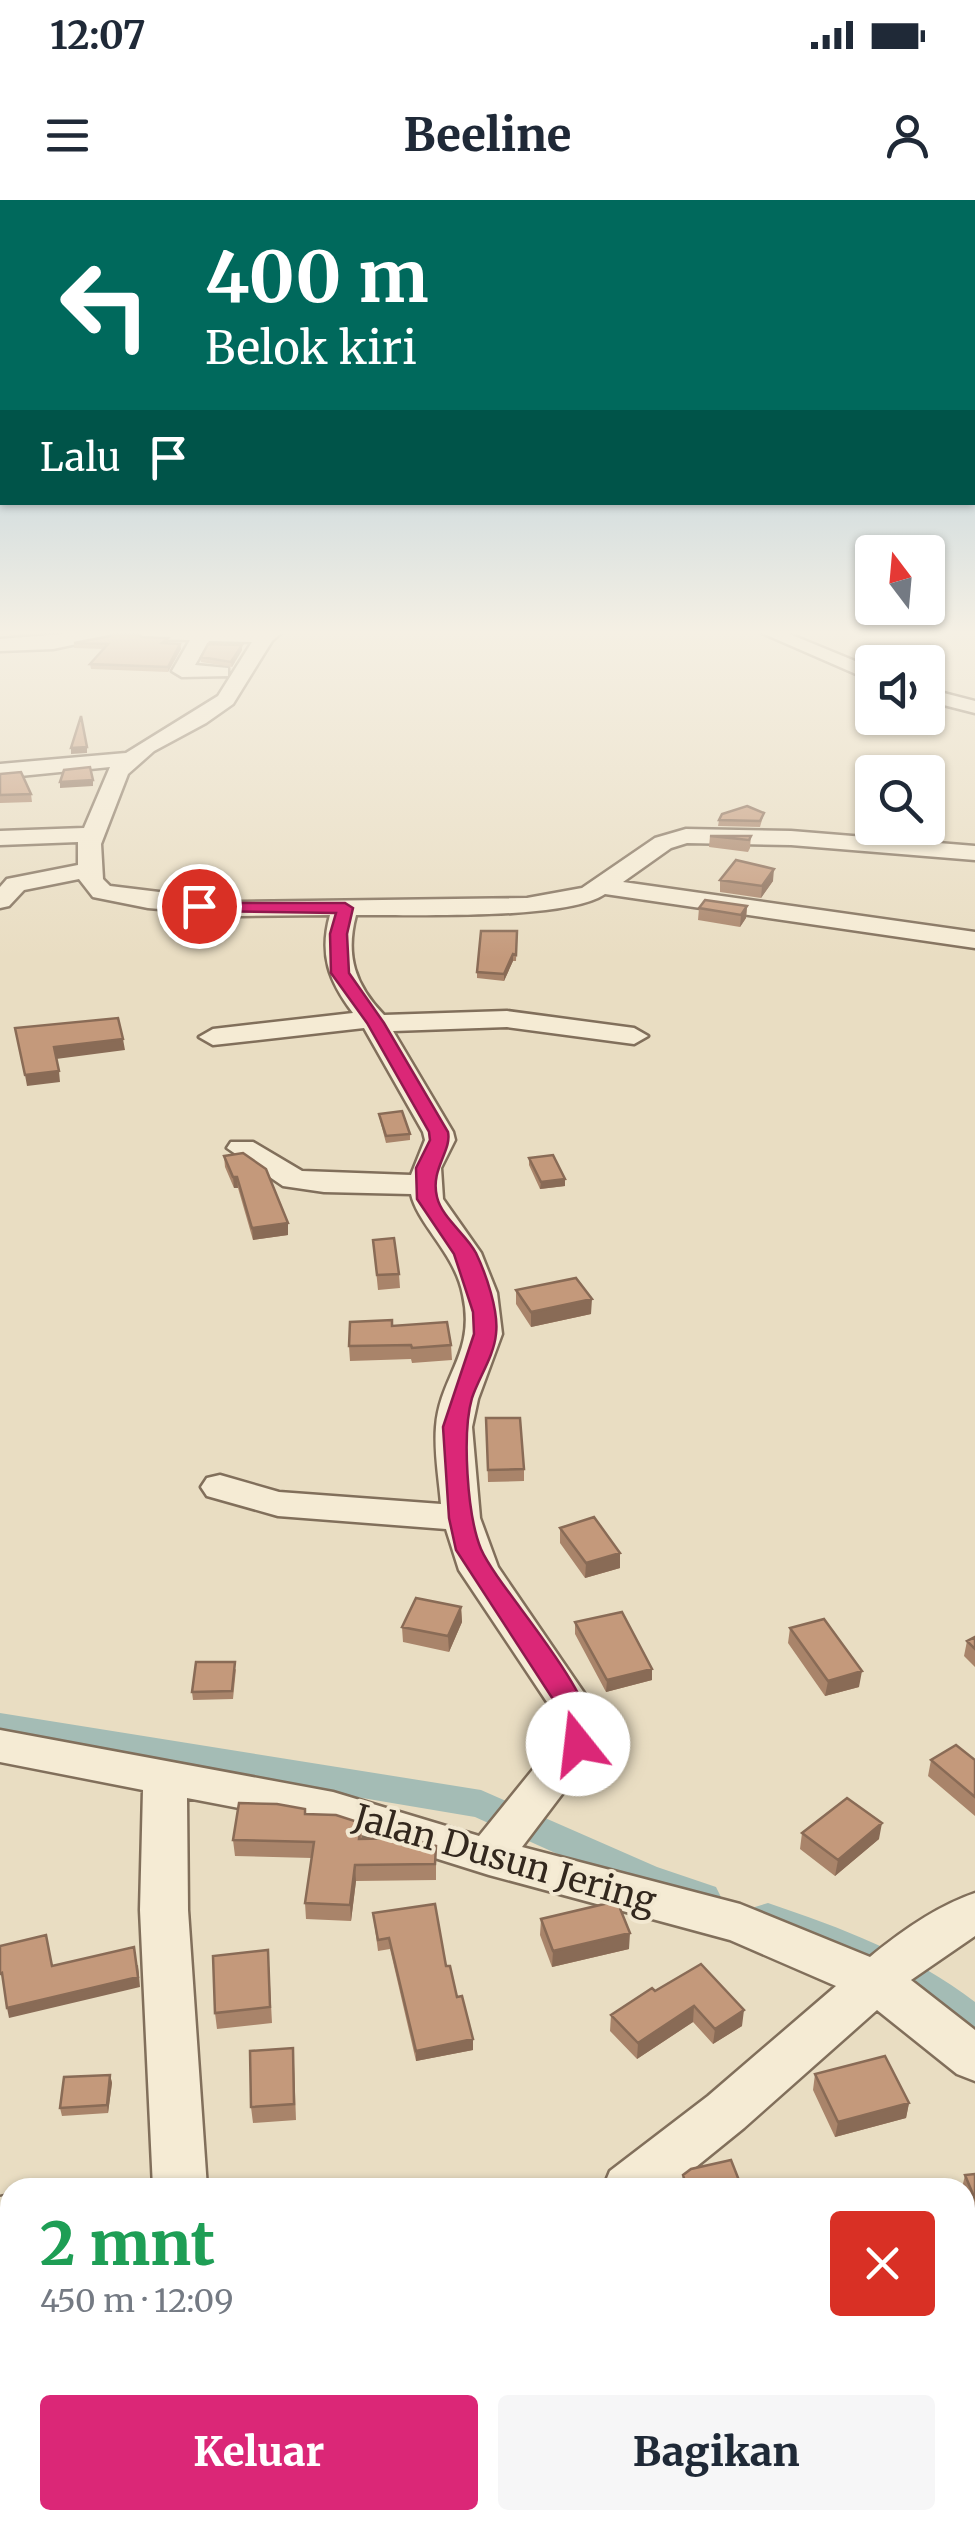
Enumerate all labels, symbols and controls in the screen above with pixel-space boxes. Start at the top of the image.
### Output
text: 12:07 [50,12,146,59]
text: Beeline [403,107,572,163]
icon: menu [40,108,95,163]
icon: person [880,108,935,163]
text: 400 m [205,233,429,321]
icon: left [40,240,170,370]
text: Belok kiri [205,320,417,376]
icon: arrive [141,430,196,485]
text: Lalu [40,434,121,481]
north arrow [855,535,945,625]
map controls [855,535,945,845]
button: sound [855,645,945,735]
button: search [855,755,945,845]
pin [157,864,242,949]
icon: arrive [172,879,227,934]
position arrow [526,1692,630,1796]
street label: Jalan Dusun Jering [348,1795,661,1923]
text: 2 mnt [40,2206,215,2281]
button: close [830,2211,935,2316]
text: 450 m · 12:09 [40,2281,234,2321]
button: Keluar [40,2395,478,2510]
button: Bagikan [498,2395,935,2510]

